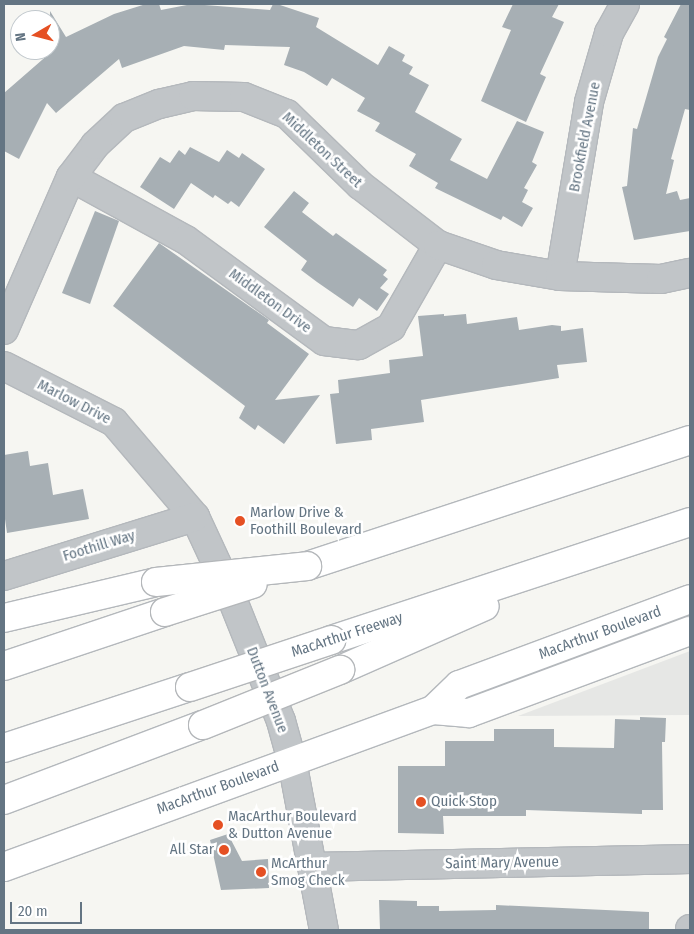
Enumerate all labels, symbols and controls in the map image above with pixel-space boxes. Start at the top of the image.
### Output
north arrow [10,10,60,60]
text: N [12,32,30,42]
street label: Brookfield Avenue [566,81,604,193]
street label: Middleton Street [278,108,366,192]
street label: Middleton Drive [225,265,315,337]
street label: Marlow Drive [34,376,114,428]
place label: Marlow Drive & Foothill Boulevard [250,503,362,538]
marker: Marlow Drive & Foothill Boulevard [234,515,246,527]
street label: Foothill Way [61,527,137,565]
street label: MacArthur Boulevard [536,603,664,663]
street label: MacArthur Freeway [289,609,405,661]
street label: Dutton Avenue [242,645,292,735]
street label: MacArthur Boulevard [154,758,282,818]
place label: Quick Stop [431,793,497,811]
marker: Quick Stop [415,796,427,808]
place label: MacArthur Boulevard & Dutton Avenue [228,807,357,842]
marker: MacArthur Boulevard & Dutton Avenue [212,819,224,831]
place label: All Star [170,841,214,859]
marker: All Star [218,844,230,856]
street label: Saint Mary Avenue [445,853,559,873]
place label: McArthur Smog Check [271,854,345,889]
marker: McArthur Smog Check [255,866,267,878]
scale bar [12,892,85,924]
text: 20 m [18,902,48,920]

